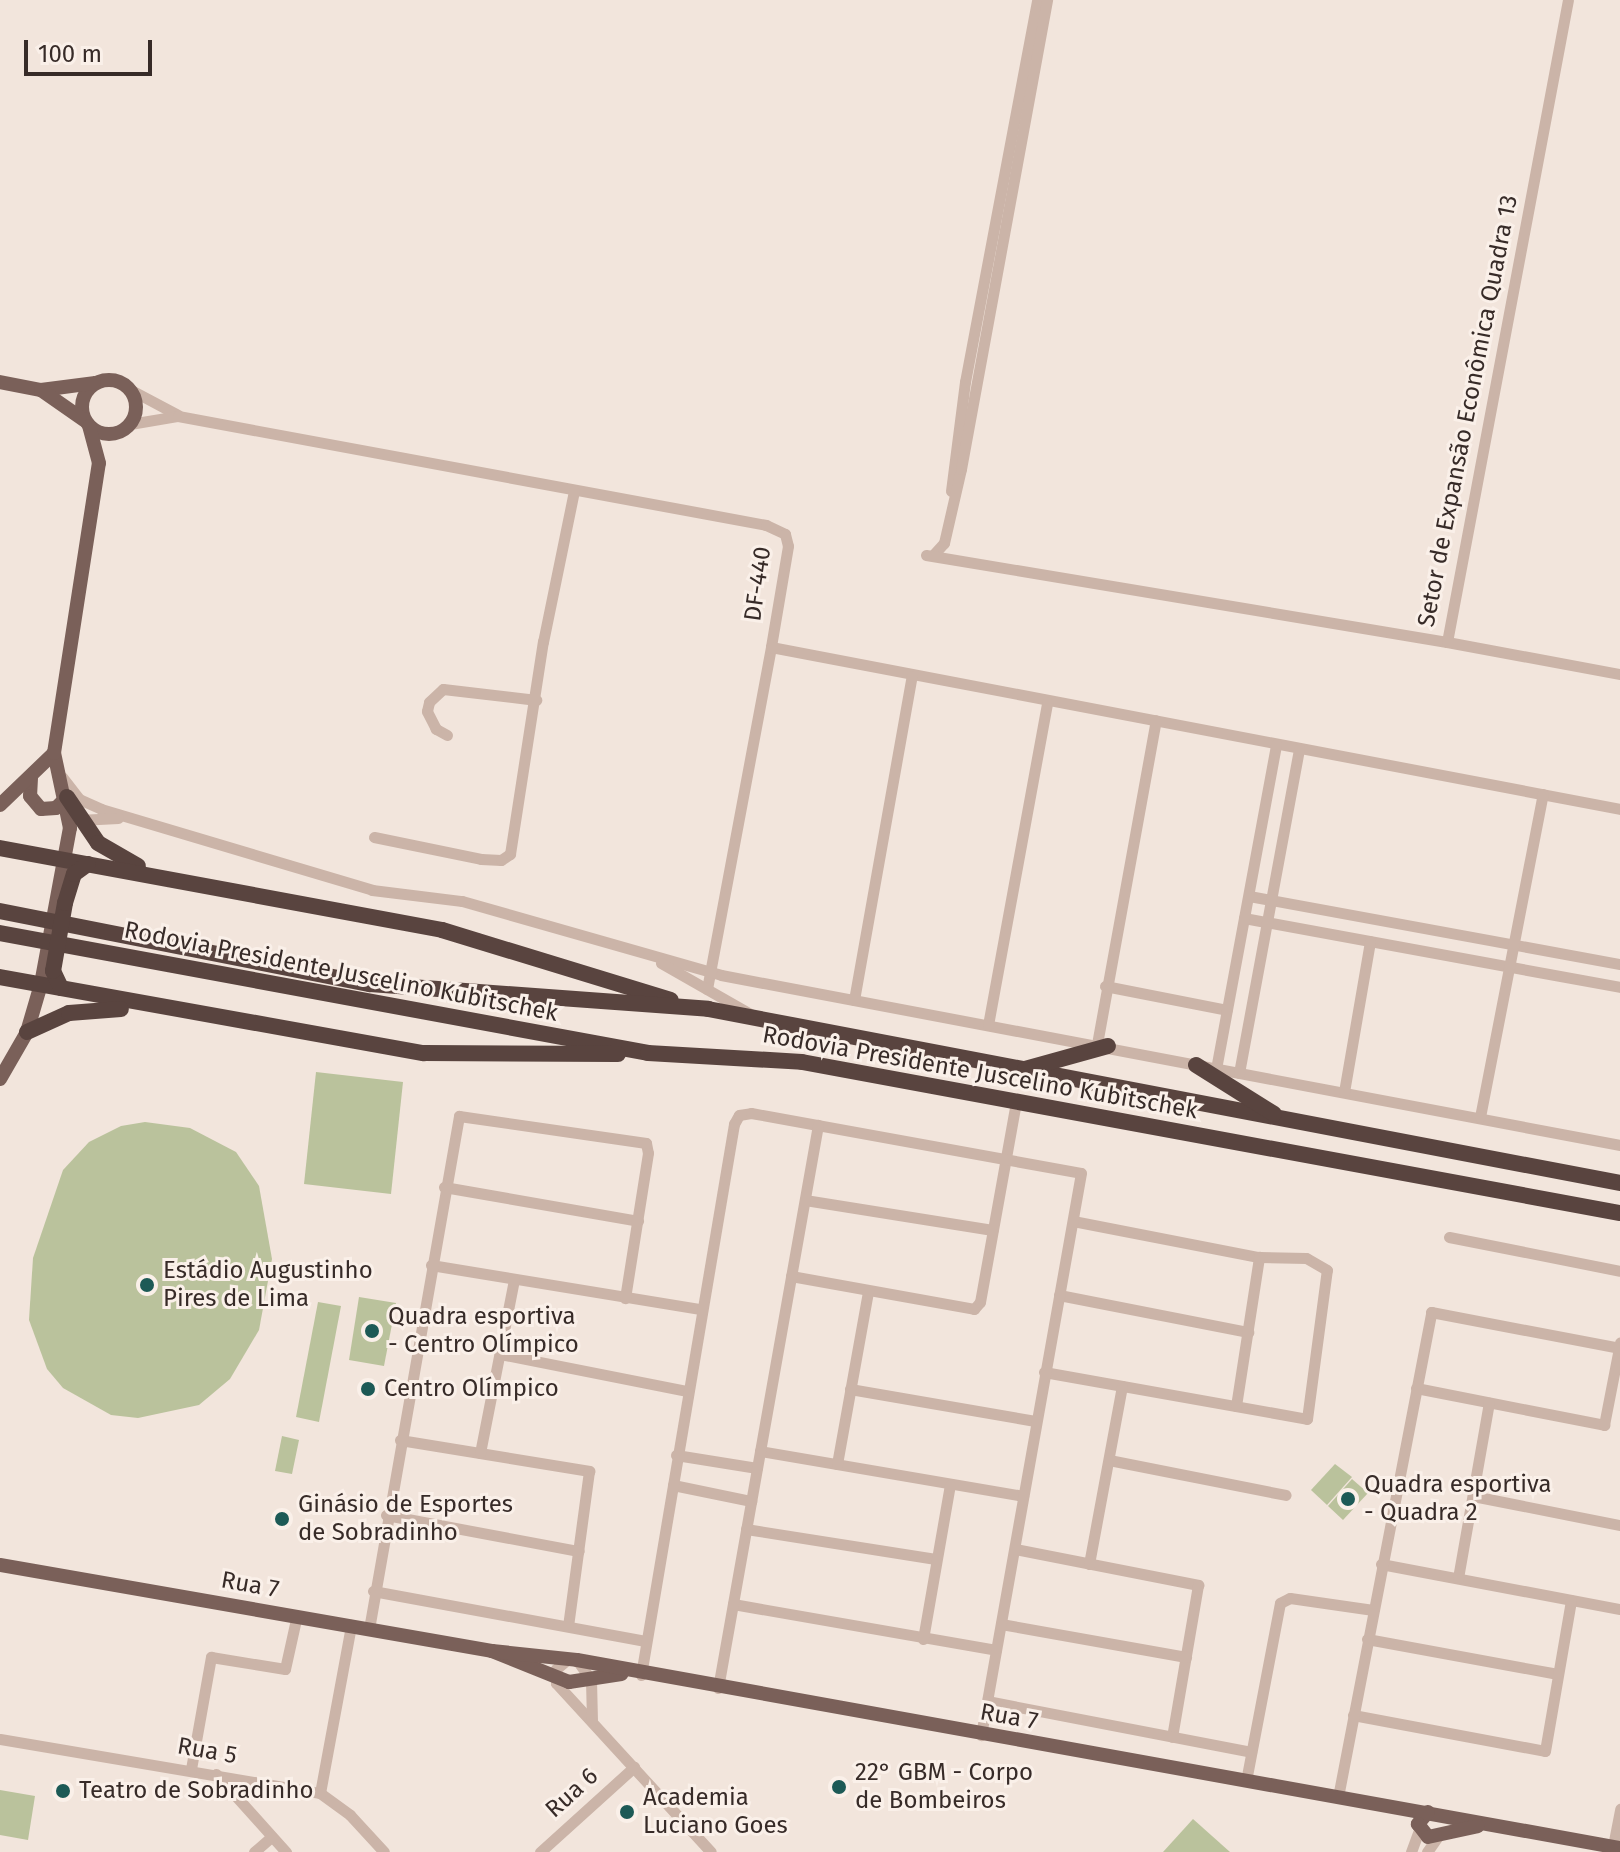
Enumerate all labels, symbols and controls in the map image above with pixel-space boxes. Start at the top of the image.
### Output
scale bar [28,24,156,74]
text: 100 m [38,40,102,68]
street label: Setor de Expansão Econômica Quadra 13 [1412,193,1524,629]
street label: DF-440 [738,545,778,623]
street label: Rodovia Presidente Juscelino Kubitschek [122,916,560,1028]
street label: Rodovia Presidente Juscelino Kubitschek [760,1021,1200,1125]
place label: Estádio Augustinho Pires de Lima [163,1257,373,1313]
marker: Estádio Augustinho Pires de Lima [138,1276,156,1294]
place label: Quadra esportiva - Centro Olímpico [388,1303,579,1359]
marker: Quadra esportiva - Centro Olímpico [363,1322,381,1340]
place label: Centro Olímpico [384,1375,559,1403]
marker: Centro Olímpico [359,1380,377,1398]
place label: Quadra esportiva - Quadra 2 [1364,1471,1552,1527]
marker: Quadra esportiva - Quadra 2 [1339,1490,1357,1508]
place label: Ginásio de Esportes de Sobradinho [298,1491,513,1547]
marker: Ginásio de Esportes de Sobradinho [273,1510,291,1528]
street label: Rua 7 [219,1566,281,1604]
street label: Rua 7 [978,1698,1040,1736]
street label: Rua 5 [175,1732,239,1770]
place label: 22° GBM - Corpo de Bombeiros [855,1759,1033,1815]
street label: Rua 6 [540,1762,604,1824]
place label: Teatro de Sobradinho [79,1777,313,1805]
marker: 22° GBM - Corpo de Bombeiros [830,1778,848,1796]
marker: Teatro de Sobradinho [54,1782,72,1800]
place label: Academia Luciano Goes [643,1784,788,1840]
marker: Academia Luciano Goes [618,1803,636,1821]

